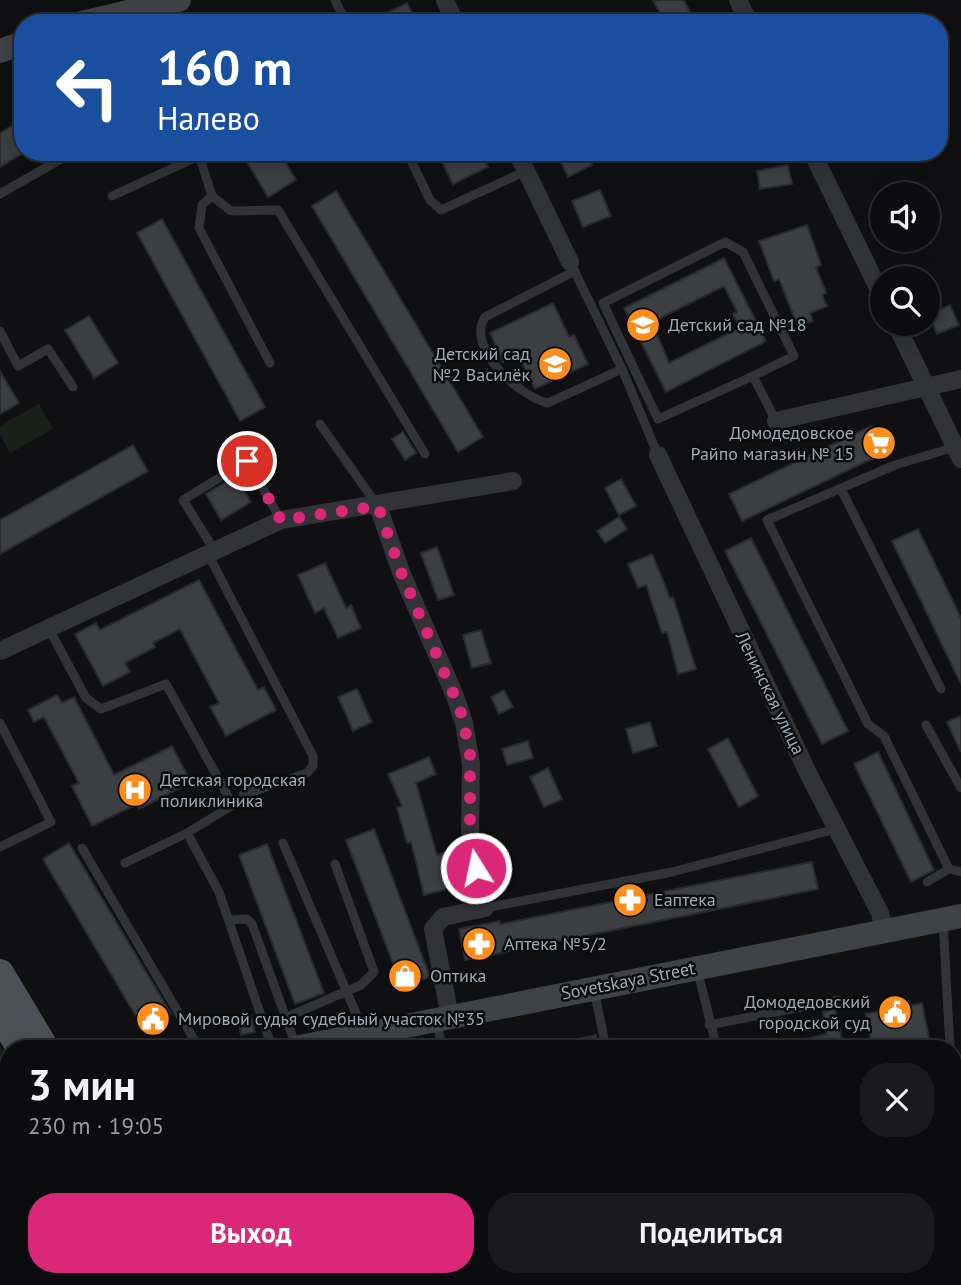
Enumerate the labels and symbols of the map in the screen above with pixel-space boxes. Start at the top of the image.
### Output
school or university icon: Детский сад №18 [624,306,662,344]
place label: Детский сад №18 [668,313,806,336]
place label: Детский сад №2 Василёк [433,342,530,386]
school or university icon: Детский сад №2 Василёк [536,345,574,383]
place label: Домодедовское Райпо магазин № 15 [690,421,854,465]
supermarket icon: Домодедовское Райпо магазин № 15 [860,424,898,462]
pin [217,431,277,491]
street label: Ленинская улица [730,626,810,758]
place label: Детская городская поликлиника [160,768,306,812]
hospital icon: Детская городская поликлиника [116,771,154,809]
position arrow [439,831,513,905]
pharmacy icon: Еаптека [611,881,649,919]
place label: Еаптека [654,888,716,911]
pharmacy icon: Аптека №5/2 [460,925,498,963]
place label: Аптека №5/2 [504,932,607,955]
street label: Sovetskaya Street [559,956,697,1005]
shop icon: Оптика [386,957,424,995]
place label: Оптика [430,964,486,987]
place label: Домодедовский городской суд [744,990,870,1034]
public building icon: Домодедовский городской суд [876,993,914,1031]
public building icon: Мировой судья судебный участок №35 [134,1000,172,1038]
place label: Мировой судья судебный участок №35 [178,1007,485,1030]

